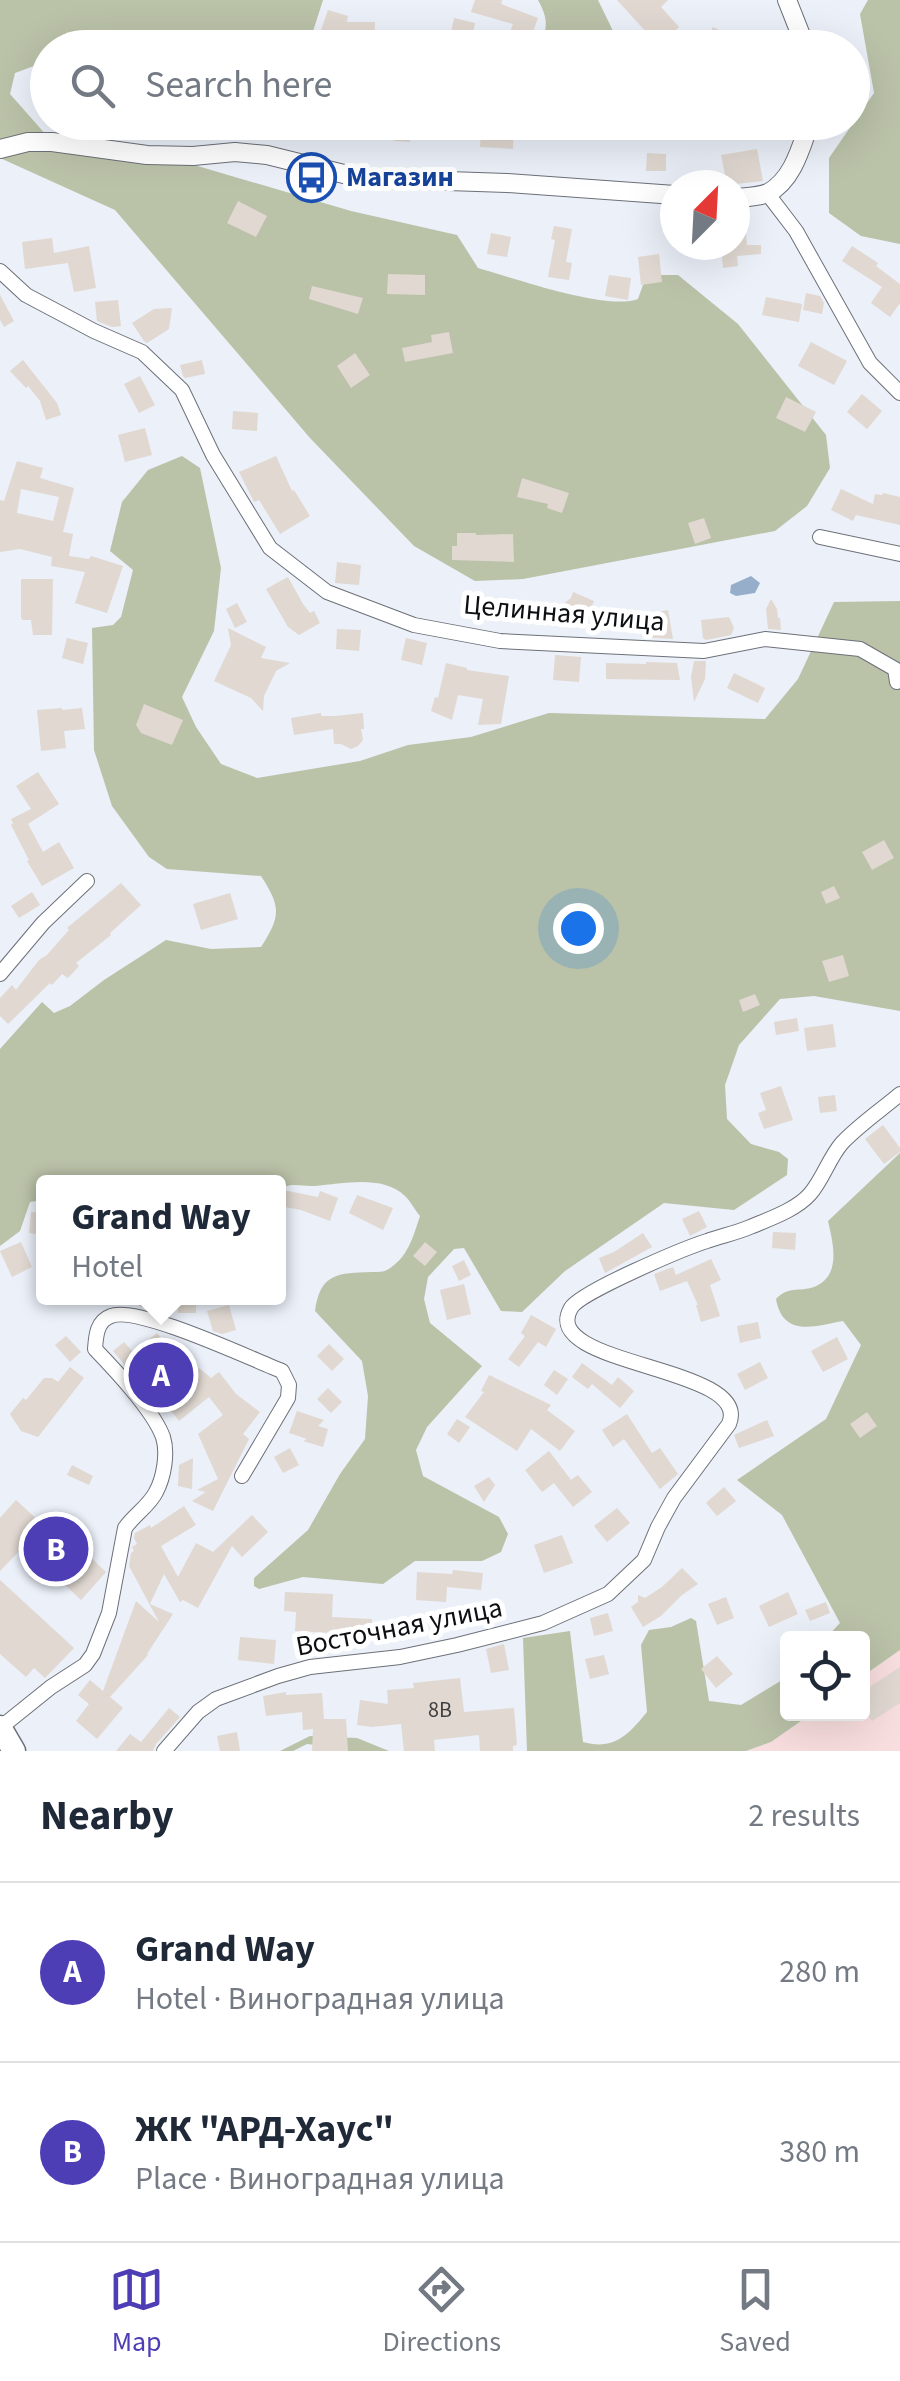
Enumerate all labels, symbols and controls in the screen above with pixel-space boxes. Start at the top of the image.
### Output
search box [30,30,870,140]
icon: search [65,58,120,113]
text: Search here [145,58,332,112]
bus stop icon: Магазин [285,151,337,203]
place label: Магазин [346,157,454,197]
north arrow [660,170,750,260]
street label: Целинная улица [462,584,666,642]
your location [553,903,604,954]
popup [36,1175,286,1305]
text: Grand Way [71,1190,251,1244]
text: Hotel [71,1244,143,1290]
pin: A [128,1338,194,1412]
pin: B [23,1512,88,1586]
street label: Восточная улица [292,1587,506,1667]
map controls [780,1631,870,1721]
button: locate [780,1631,870,1721]
house number: 8В [428,1694,452,1726]
text: Nearby [40,1786,174,1846]
text: 2 results [748,1793,860,1839]
text: Grand Way [135,1922,315,1976]
text: A [63,1949,82,1995]
text: 280 m [779,1949,860,1995]
text: Hotel · Виноградная улица [135,1976,505,2022]
text: ЖК "АРД-Хаус" [135,2102,394,2156]
text: B [63,2129,82,2175]
text: 380 m [779,2129,860,2175]
text: Place · Виноградная улица [135,2156,505,2202]
tab: Map [109,2262,164,2362]
tab: Directions [383,2262,501,2362]
tab: Saved [719,2262,791,2362]

